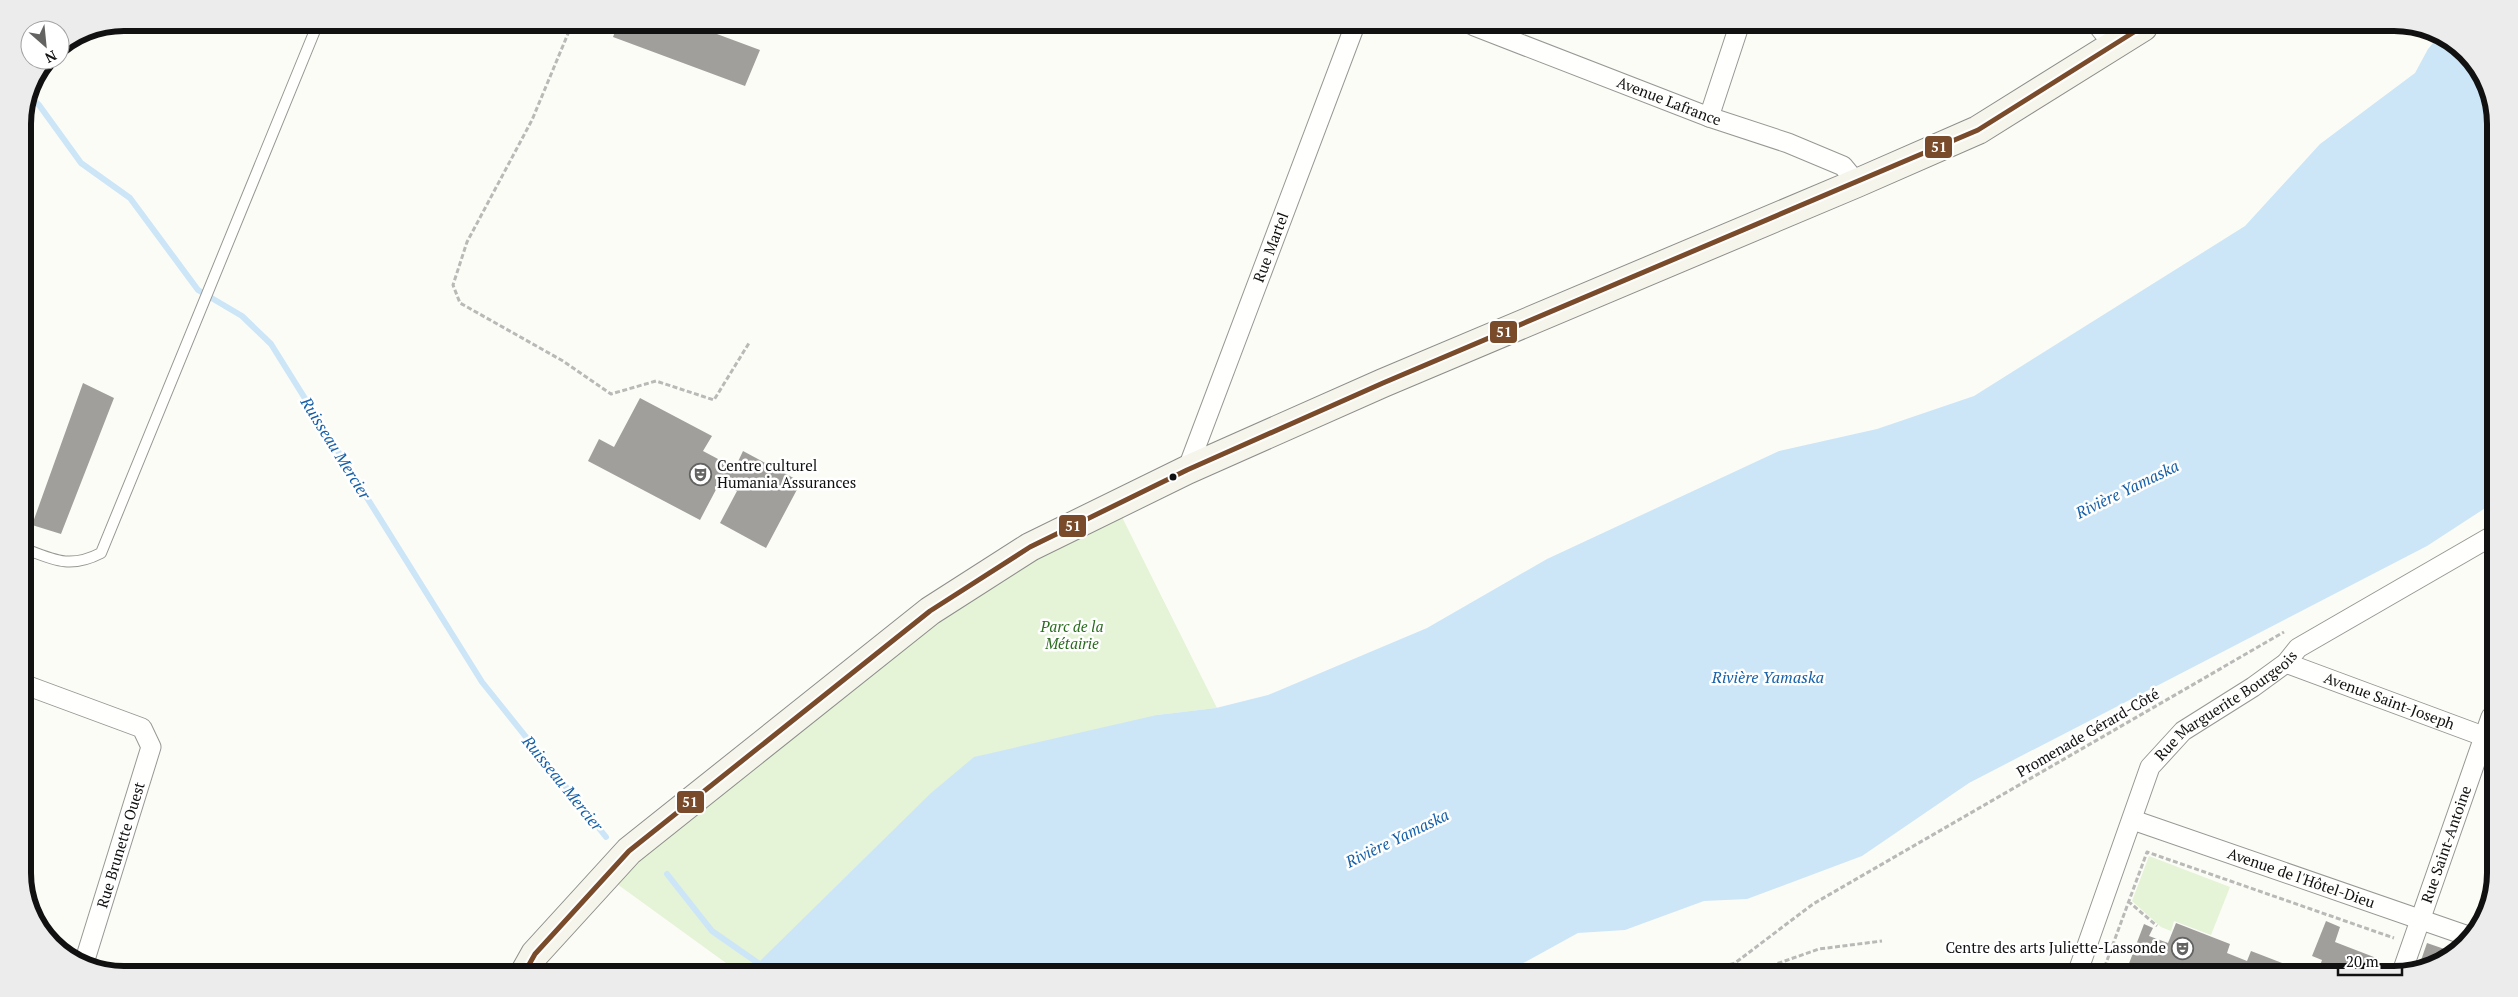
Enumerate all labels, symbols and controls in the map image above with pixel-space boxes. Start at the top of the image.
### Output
north arrow [20,20,70,70]
text: N [42,46,60,68]
street label: Avenue Lafrance [1614,71,1724,129]
line badge: 51 [1924,135,1953,159]
text: 51 [1931,137,1947,156]
street label: Rue Martel [1248,209,1292,285]
line badge: 51 [1489,320,1518,344]
text: 51 [1496,322,1512,341]
water label: Ruisseau Mercier [295,392,377,504]
place label: Centre culturel Humania Assurances [717,455,856,492]
water label: Rivière Yamaska [2071,455,2182,524]
theatre icon: Centre culturel Humania Assurances [689,463,713,487]
unlabelled marker [1168,472,1178,482]
line badge: 51 [1058,514,1087,538]
text: 51 [1065,516,1081,535]
park label: Parc de la Métairie [1040,616,1103,653]
street label: Rue Marguerite Bourgeois [2150,646,2301,764]
water label: Rivière Yamaska [1711,666,1824,688]
street label: Avenue Saint-Joseph [2321,667,2458,734]
street label: Promenade Gérard-Côté [2012,683,2163,781]
water label: Ruisseau Mercier [517,730,609,836]
street label: Rue Brunette Ouest [91,779,149,910]
street label: Rue Saint-Antoine [2416,783,2475,906]
line badge: 51 [676,790,705,814]
text: 51 [682,792,698,811]
water label: Rivière Yamaska [1341,804,1452,873]
street label: Avenue de l'Hôtel-Dieu [2225,843,2378,912]
theatre icon: Centre des arts Juliette-Lassonde [2170,936,2194,960]
place label: Centre des arts Juliette-Lassonde [1945,937,2166,957]
scale bar [2338,944,2402,976]
text: 20 m [2346,951,2379,971]

